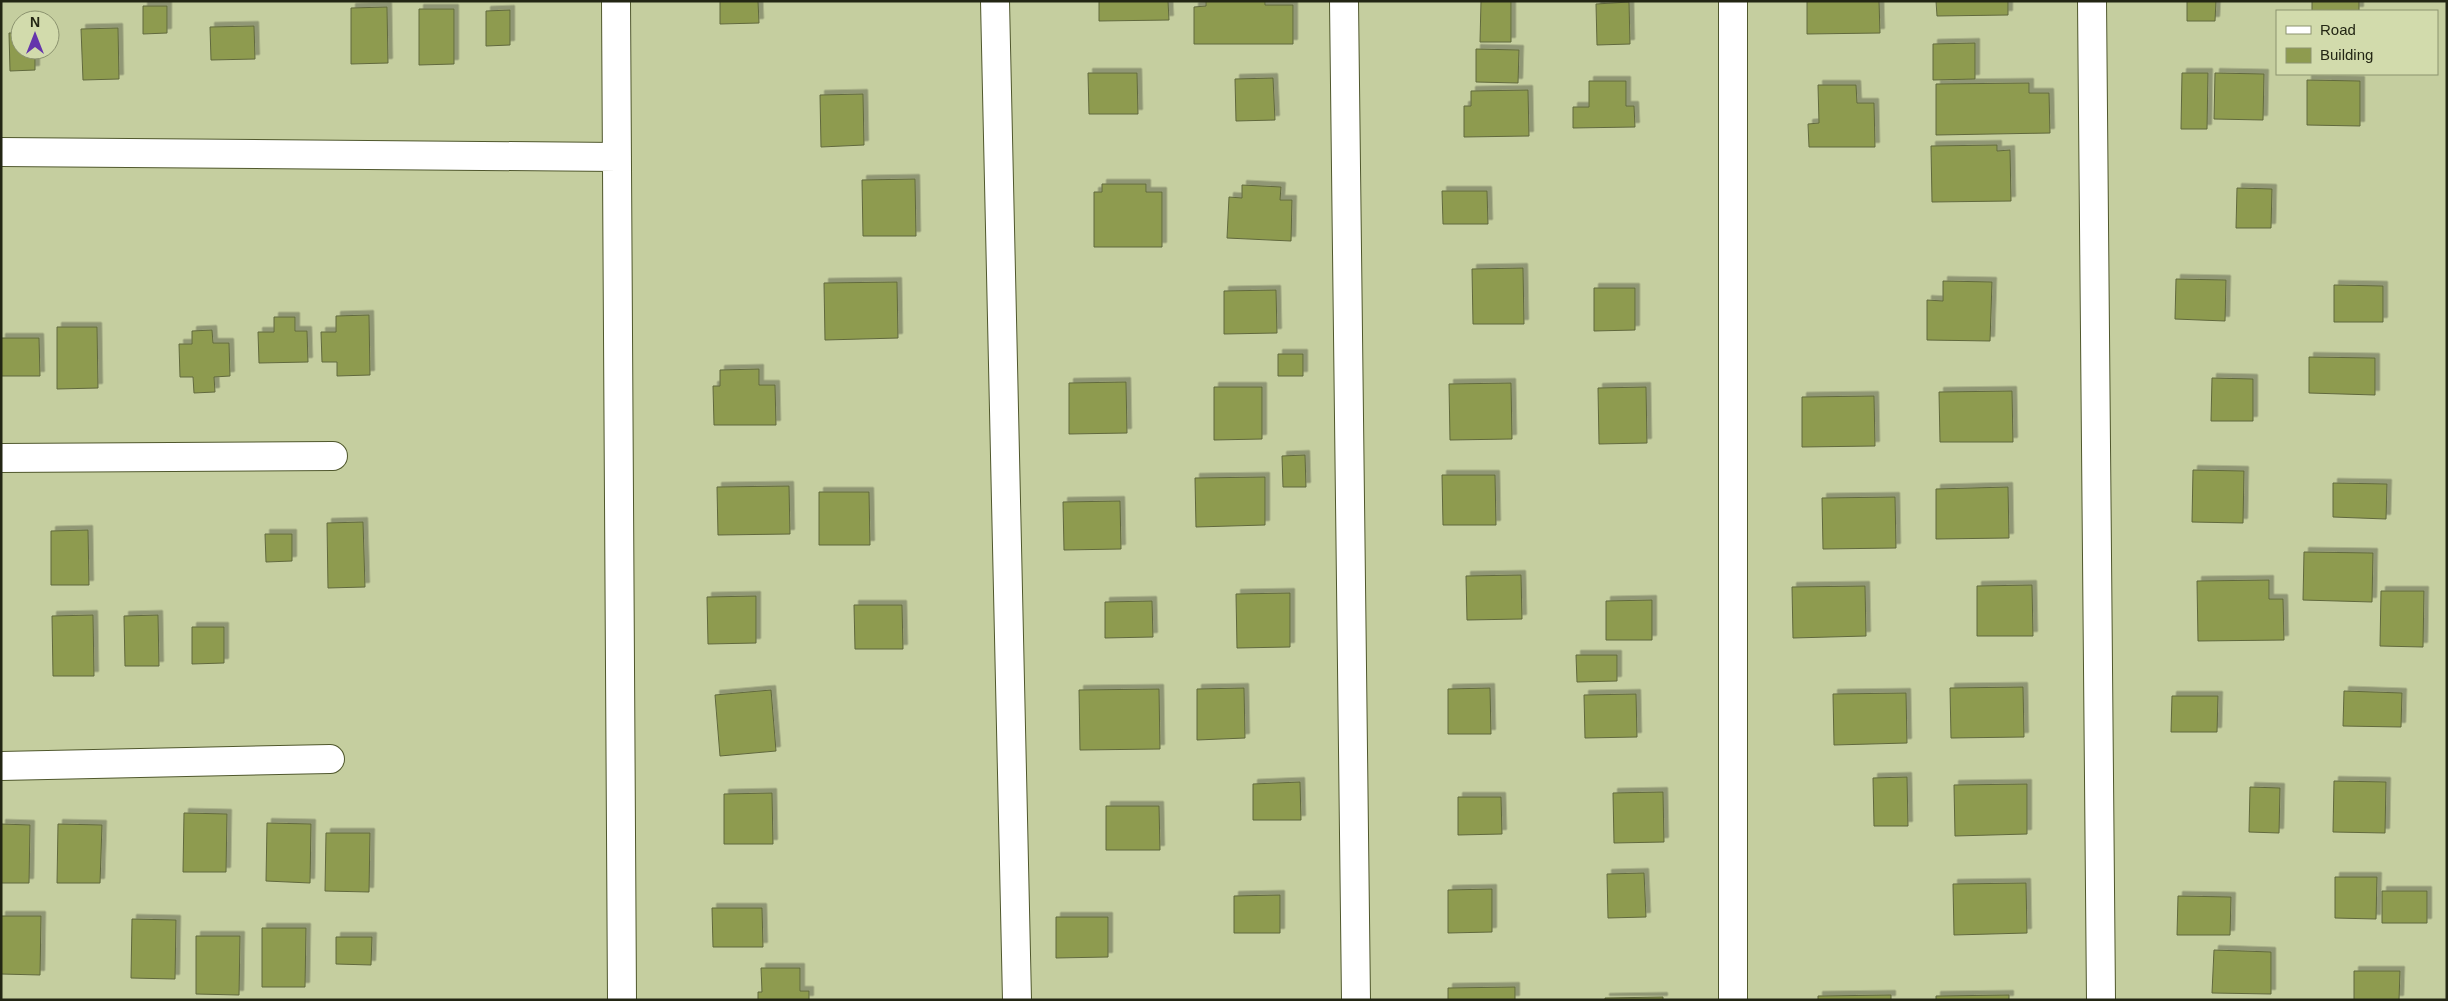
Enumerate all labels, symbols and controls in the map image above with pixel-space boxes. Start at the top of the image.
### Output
north arrow [10,10,60,60]
legend [2276,10,2438,75]
text: N [30,14,40,30]
text: Road [2320,21,2356,38]
text: Building [2320,46,2373,63]

